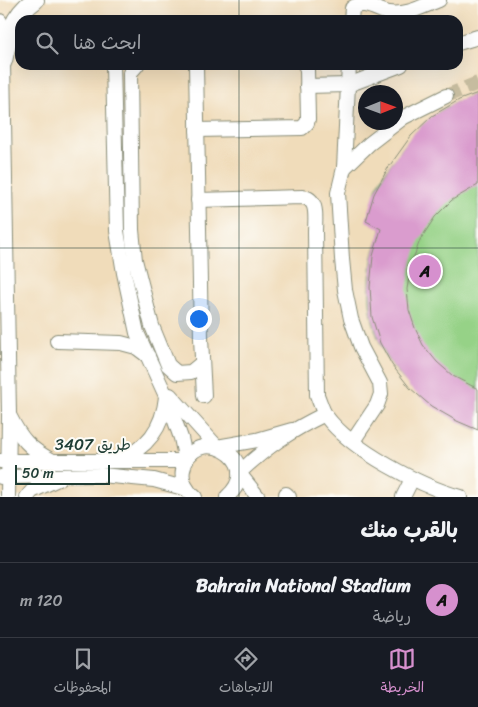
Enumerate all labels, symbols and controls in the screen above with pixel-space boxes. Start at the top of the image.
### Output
search box [15,15,463,70]
text: ابحث هنا [73,26,141,59]
icon: search [33,29,61,57]
north arrow [358,85,403,130]
pin: A [409,252,441,290]
your location [186,306,212,332]
street label: طريق 3407 [55,430,131,459]
text: 50 m [22,461,54,486]
scale bar [15,462,110,485]
text: بالقرب منك [360,511,458,549]
text: Bahrain National Stadium [196,569,411,602]
text: 120 m [20,586,63,615]
text: A [437,586,447,615]
text: رياضة [373,602,411,631]
tab: المحفوظات [54,645,111,700]
tab: الاتجاهات [219,645,273,700]
tab: الخريطة [381,645,424,700]

